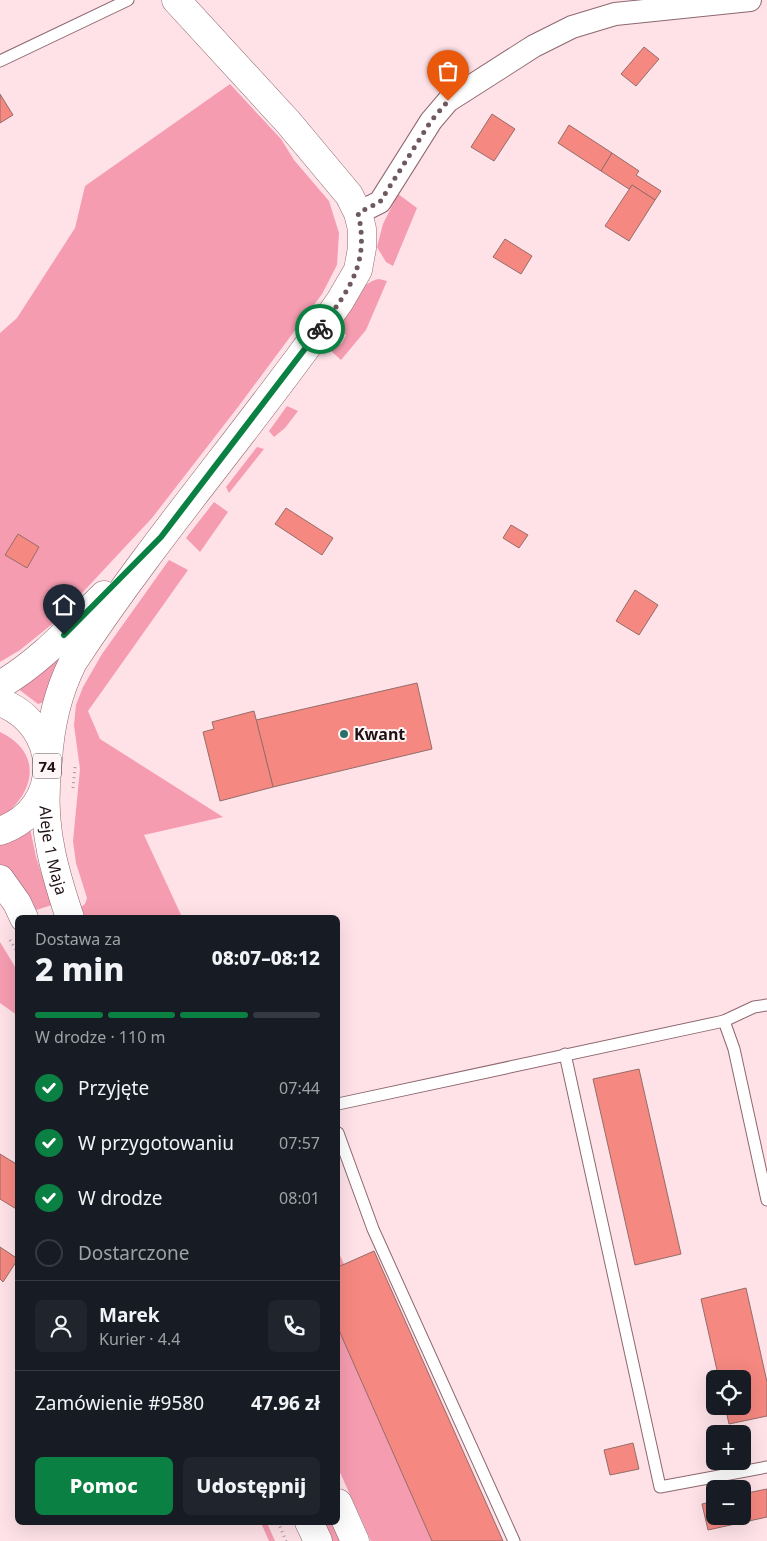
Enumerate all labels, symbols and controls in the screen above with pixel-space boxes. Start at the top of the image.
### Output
pin [427,50,469,101]
icon: bag [434,57,462,85]
courier [295,304,345,354]
icon: bike [306,315,334,343]
pin [43,584,85,635]
icon: home [50,591,78,619]
place label: Kwant [354,723,405,745]
marker: Kwant [338,728,350,740]
road number: 74 [33,754,61,778]
street label: Aleje 1 Maja [35,805,73,898]
text: Dostawa za [35,928,121,950]
text: 08:07–08:12 [212,945,320,971]
text: 2 min [35,947,124,990]
text: W drodze · 110 m [35,1026,165,1048]
icon: check [35,1074,63,1102]
text: Przyjęte [78,1075,149,1101]
text: 07:44 [279,1077,320,1099]
icon: check [35,1129,63,1157]
text: W przygotowaniu [78,1130,234,1156]
text: 07:57 [279,1132,320,1154]
icon: check [35,1184,63,1212]
text: W drodze [78,1185,163,1211]
text: 08:01 [279,1187,320,1209]
text: Dostarczone [78,1240,189,1266]
button: person [35,1300,87,1352]
button: phone [268,1300,320,1352]
text: Marek [99,1302,160,1328]
text: Kurier · 4.4 [99,1328,180,1350]
map controls [706,1370,751,1525]
button: locate [706,1370,751,1415]
text: Zamówienie #9580 [35,1390,204,1416]
text: 47.96 zł [251,1390,320,1416]
button: + [706,1425,751,1470]
button: Pomoc [35,1457,173,1515]
button: Udostępnij [183,1457,320,1515]
button: − [706,1480,751,1525]

